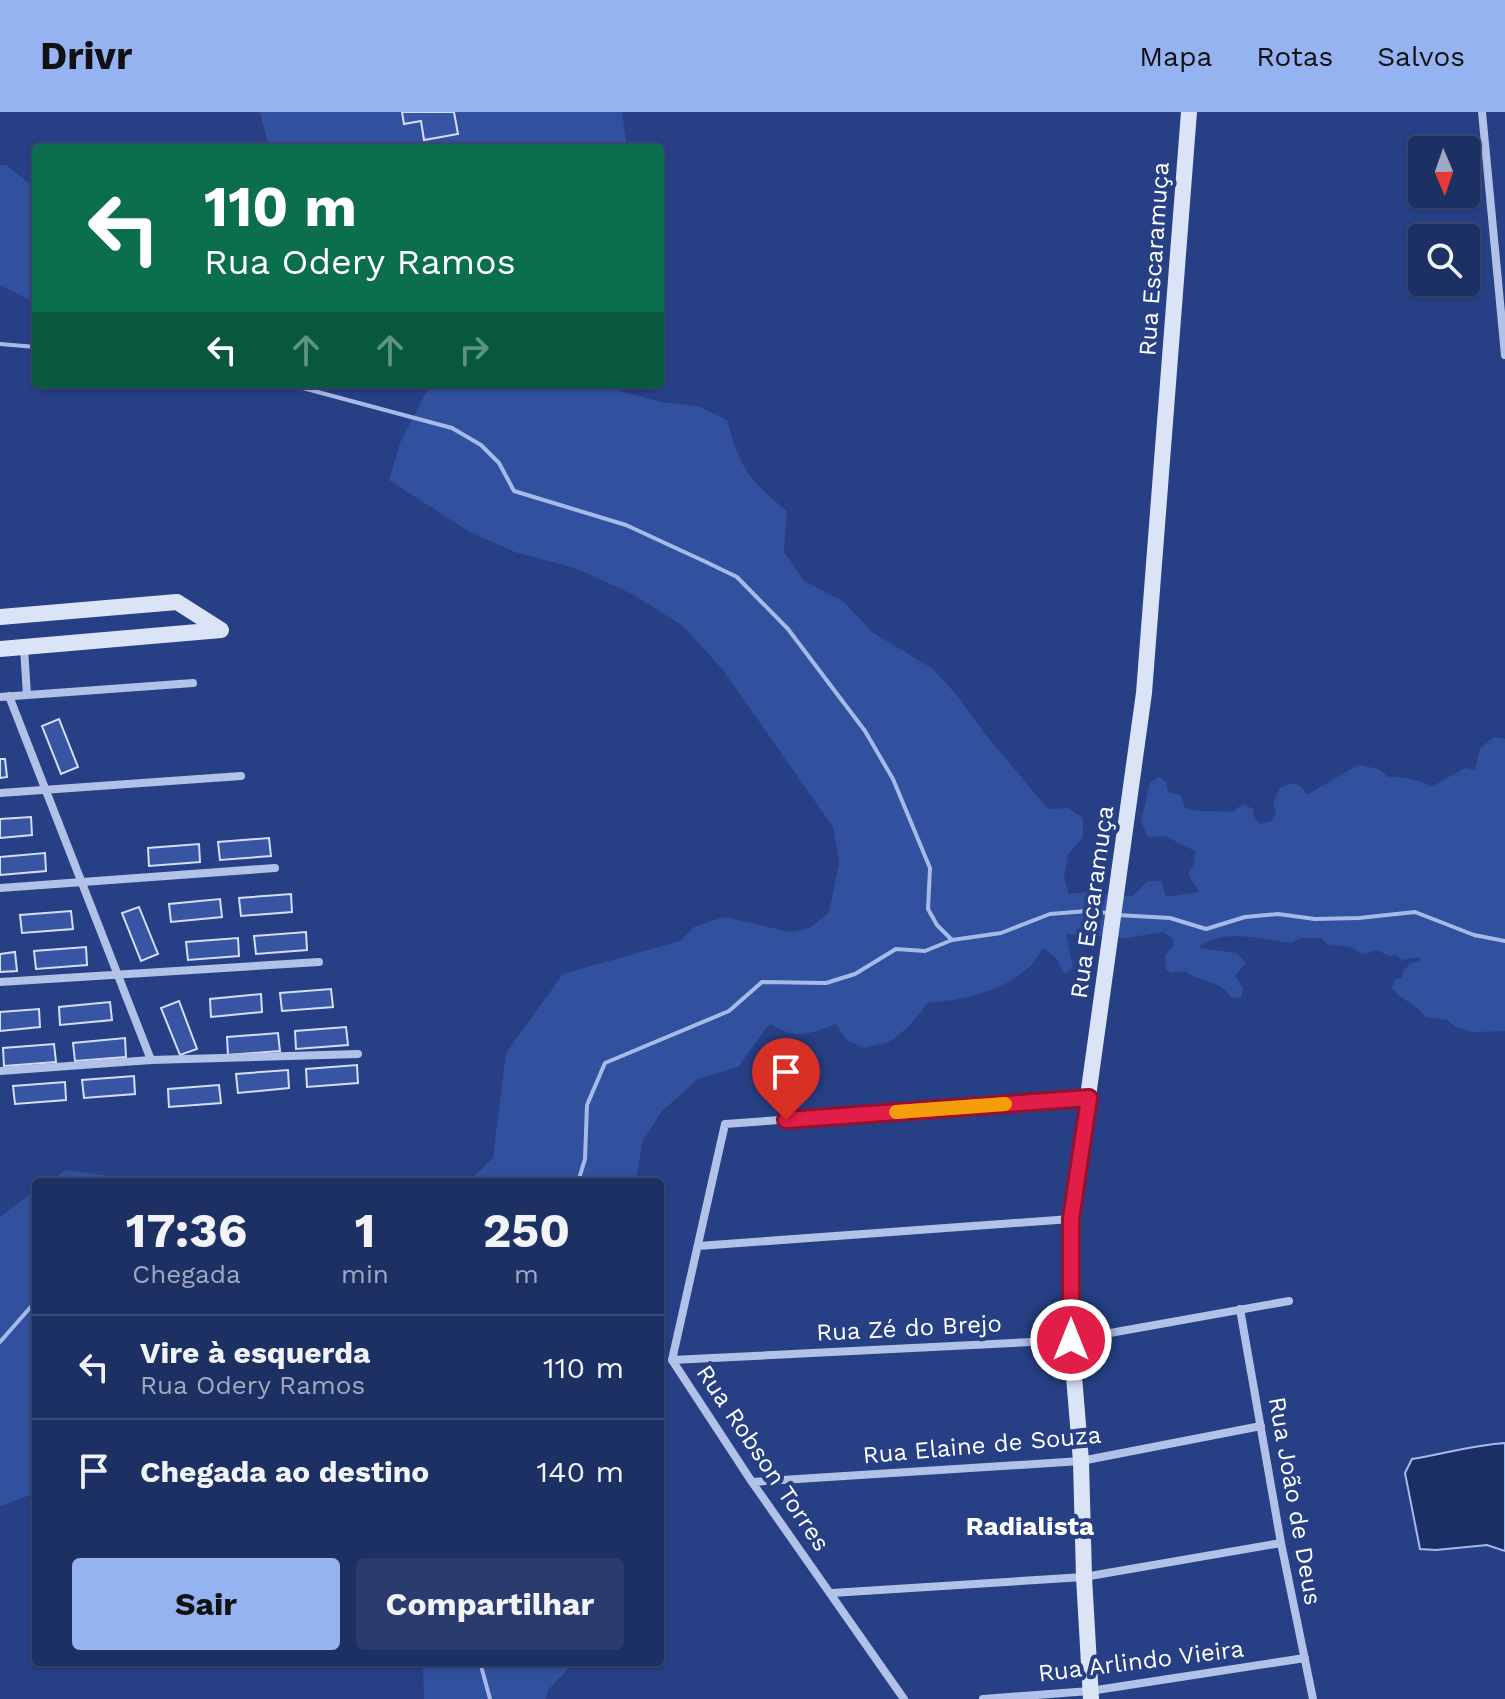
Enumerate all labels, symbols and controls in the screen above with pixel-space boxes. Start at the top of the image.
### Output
text: Drivr [40,34,132,78]
text: Mapa [1139,40,1212,73]
text: Rotas [1256,40,1333,73]
text: Salvos [1377,40,1465,73]
north arrow [1408,136,1480,208]
map controls [1408,136,1480,296]
street label: Rua Escaramuça [1133,161,1175,357]
text: 110 m [204,174,357,240]
icon: left [72,176,176,280]
button: search [1408,224,1480,296]
text: Rua Odery Ramos [204,241,516,283]
icon: left [200,328,244,372]
icon: ahead [284,328,328,372]
icon: ahead [368,328,412,372]
icon: right [452,328,496,372]
street label: Rua Escaramuça [1065,804,1119,1000]
pin [752,1038,820,1120]
icon: arrive [764,1050,808,1094]
text: 17:36 [126,1202,247,1259]
text: 1 [355,1202,375,1259]
text: 250 [483,1202,570,1259]
text: Chegada [132,1259,241,1289]
text: min [341,1259,389,1289]
text: m [514,1259,539,1289]
position arrow [1029,1298,1113,1382]
street label: Rua Zé do Brejo [816,1309,1002,1347]
text: Vire à esquerda [140,1335,370,1370]
icon: left [72,1345,116,1389]
text: 110 m [543,1350,624,1385]
street label: Rua Robson Torres [690,1360,836,1556]
text: Rua Odery Ramos [140,1370,365,1400]
street label: Rua João de Deus [1263,1395,1327,1607]
street label: Rua Elaine de Souza [862,1421,1102,1469]
icon: arrive [72,1449,116,1493]
text: Chegada ao destino [140,1454,429,1489]
text: 140 m [536,1454,624,1489]
district label: Radialista [966,1511,1094,1541]
button: Sair [72,1558,340,1650]
button: Compartilhar [356,1558,624,1650]
street label: Rua Arlindo Vieira [1037,1634,1245,1688]

